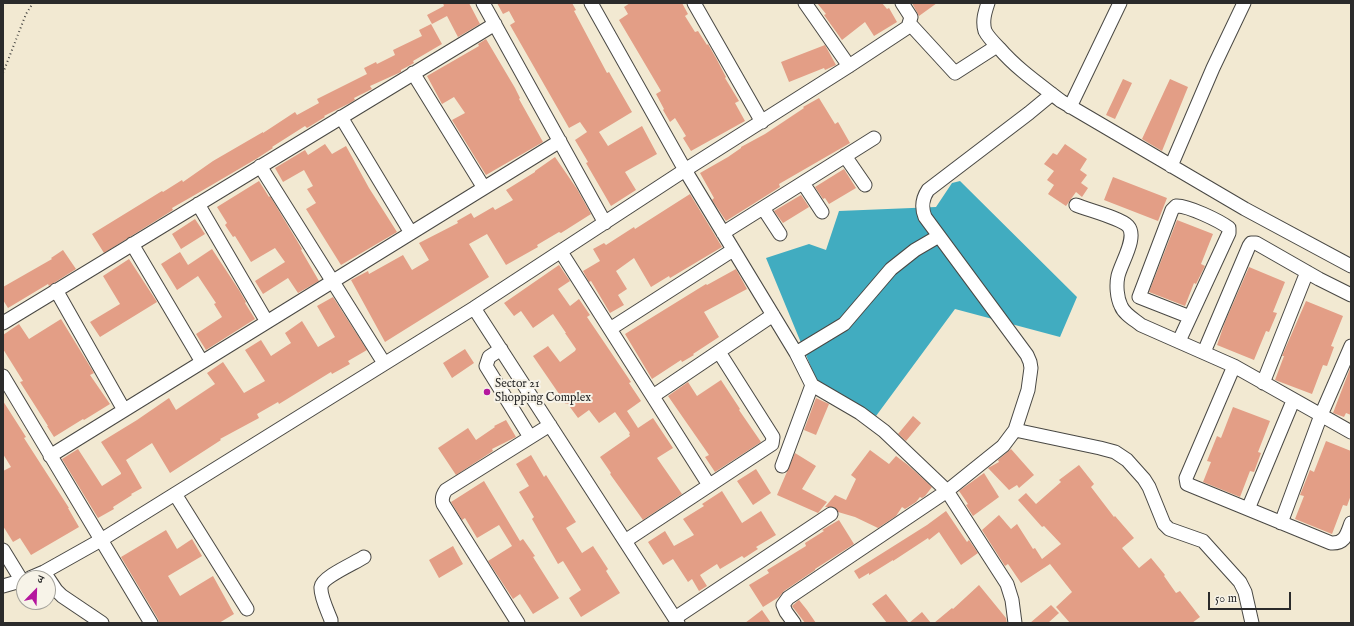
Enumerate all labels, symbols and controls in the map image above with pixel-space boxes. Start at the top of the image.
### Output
place label: Sector 21 Shopping Complex [495,378,591,406]
marker: Sector 21 Shopping Complex [482,387,492,397]
north arrow [16,570,56,610]
text: उ [35,572,46,587]
scale bar [1210,584,1293,610]
text: 50 m [1215,591,1237,606]

